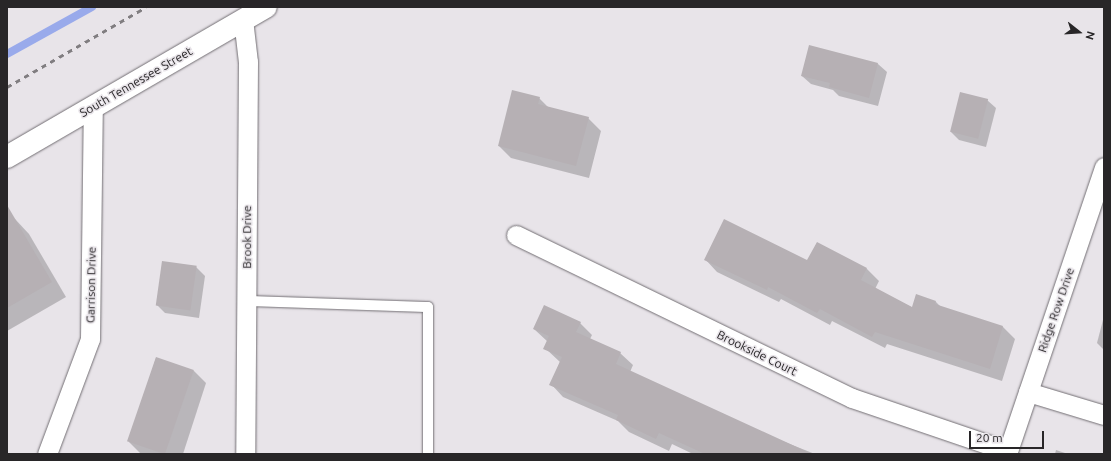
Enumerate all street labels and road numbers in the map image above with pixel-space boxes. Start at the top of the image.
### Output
street label: South Tennessee Street [77,44,195,120]
street label: Brook Drive [240,205,254,269]
street label: Garrison Drive [83,247,99,323]
street label: Ridge Row Drive [1035,266,1077,354]
street label: Brookside Court [715,327,799,379]

